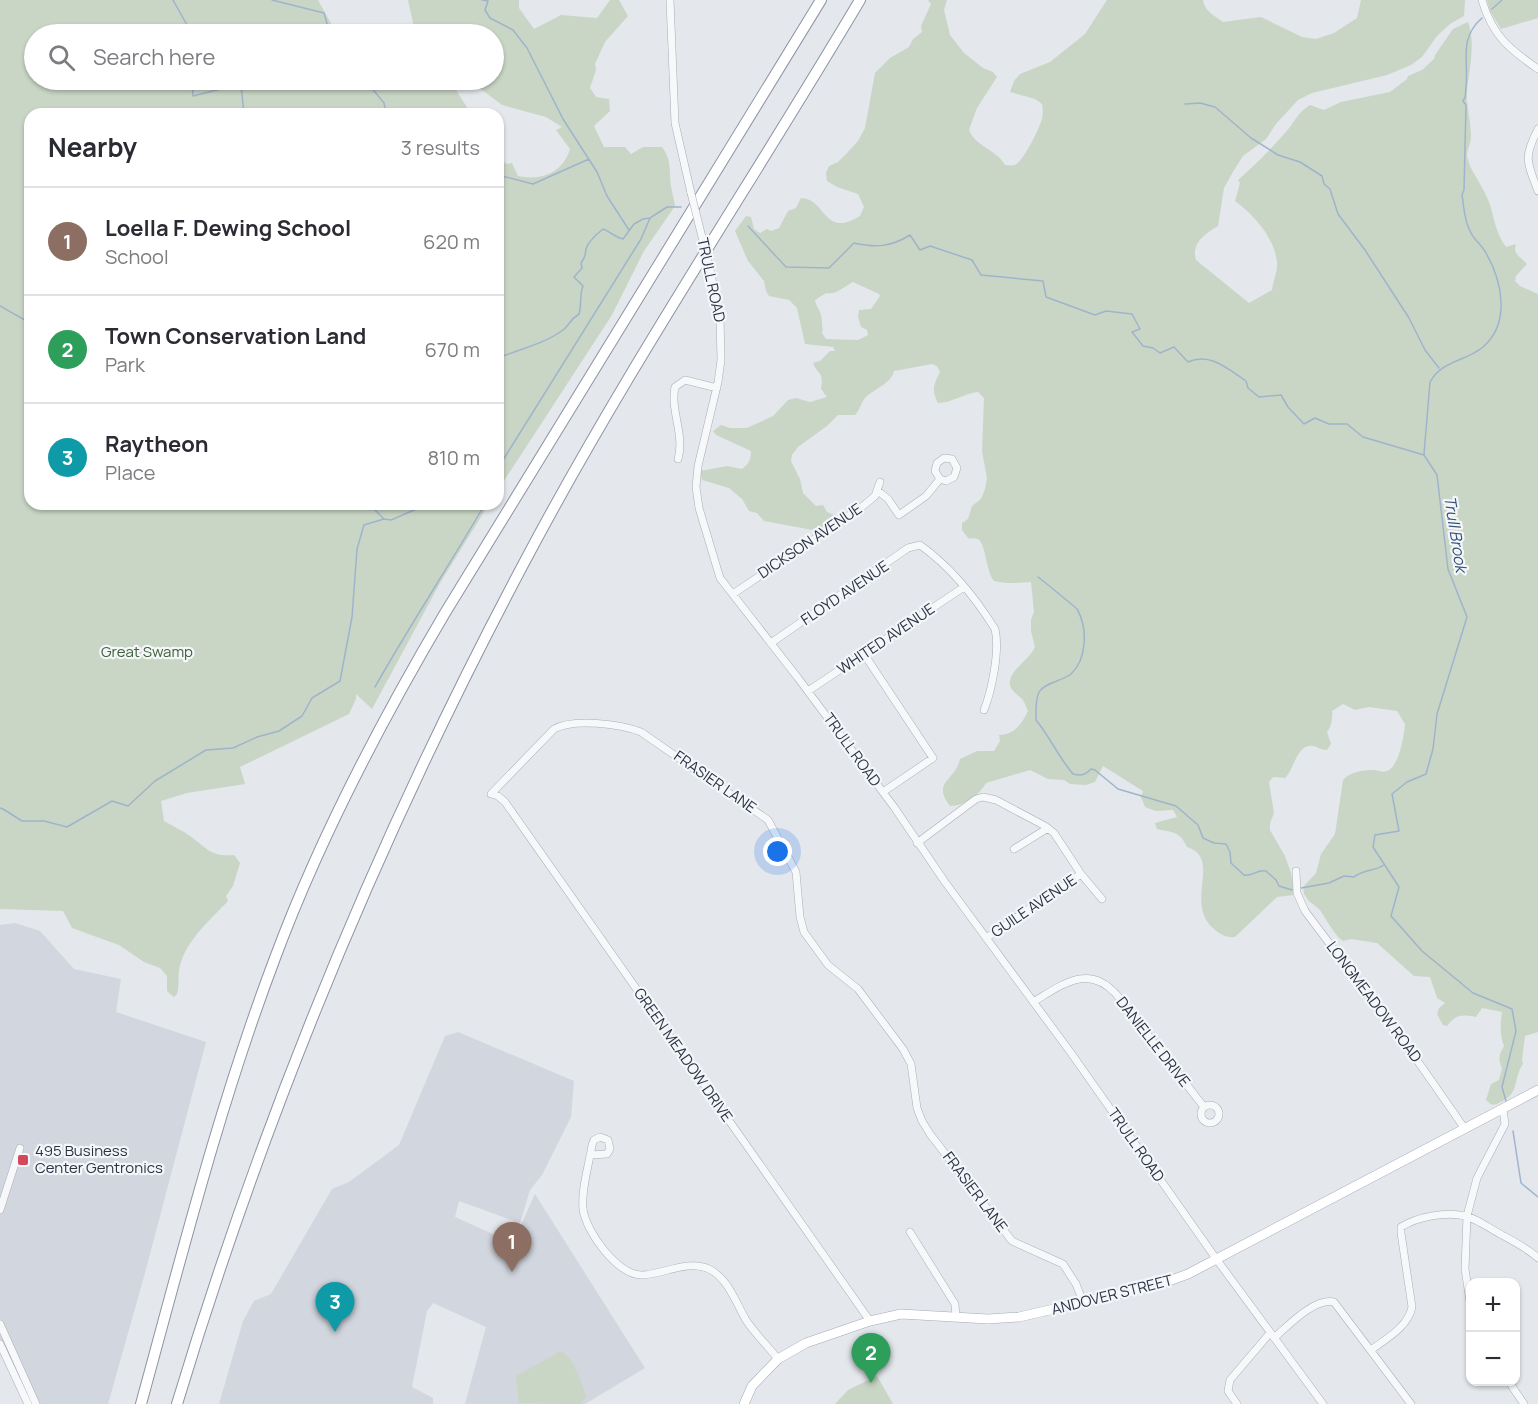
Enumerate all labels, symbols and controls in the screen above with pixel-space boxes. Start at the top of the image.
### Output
search box [24,24,504,90]
icon: search [45,41,78,74]
text: Search here [93,42,215,72]
text: Nearby [48,129,137,165]
text: 3 results [401,134,480,161]
text: Loella F. Dewing School [105,213,351,243]
text: 1 [63,228,72,255]
text: 620 m [423,228,480,255]
street label: TRULL ROAD [692,236,731,324]
text: School [105,243,169,270]
text: Town Conservation Land [105,321,366,351]
text: 2 [62,336,73,363]
text: 670 m [424,336,480,363]
text: Park [105,351,145,378]
text: Raytheon [105,429,209,459]
text: 3 [62,444,73,471]
text: 810 m [427,444,480,471]
text: Place [105,459,155,486]
water label: Trull Brook [1439,494,1473,576]
street label: DICKSON AVENUE [753,498,866,583]
street label: FLOYD AVENUE [797,555,893,630]
street label: WHITED AVENUE [833,598,939,679]
park label: Great Swamp [101,641,193,662]
street label: TRULL ROAD [819,709,886,791]
street label: FRASIER LANE [670,745,761,818]
your location [763,837,792,866]
street label: GUILE AVENUE [987,869,1081,942]
street label: LONGMEADOW ROAD [1322,937,1427,1067]
street label: GREEN MEADOW DRIVE [629,983,738,1126]
street label: DANIELLE DRIVE [1112,992,1195,1091]
street label: TRULL ROAD [1103,1103,1170,1186]
place label: 495 Business Center Gentronics [35,1140,163,1178]
street label: FRASIER LANE [938,1147,1013,1236]
marker: 495 Business Center Gentronics [16,1153,30,1167]
pin: 1 [492,1222,532,1272]
street label: ANDOVER STREET [1049,1269,1175,1320]
map controls [1466,1278,1520,1386]
button: + [1466,1278,1520,1332]
pin: 3 [316,1282,354,1332]
button: − [1466,1332,1520,1386]
pin: 2 [852,1334,890,1383]

